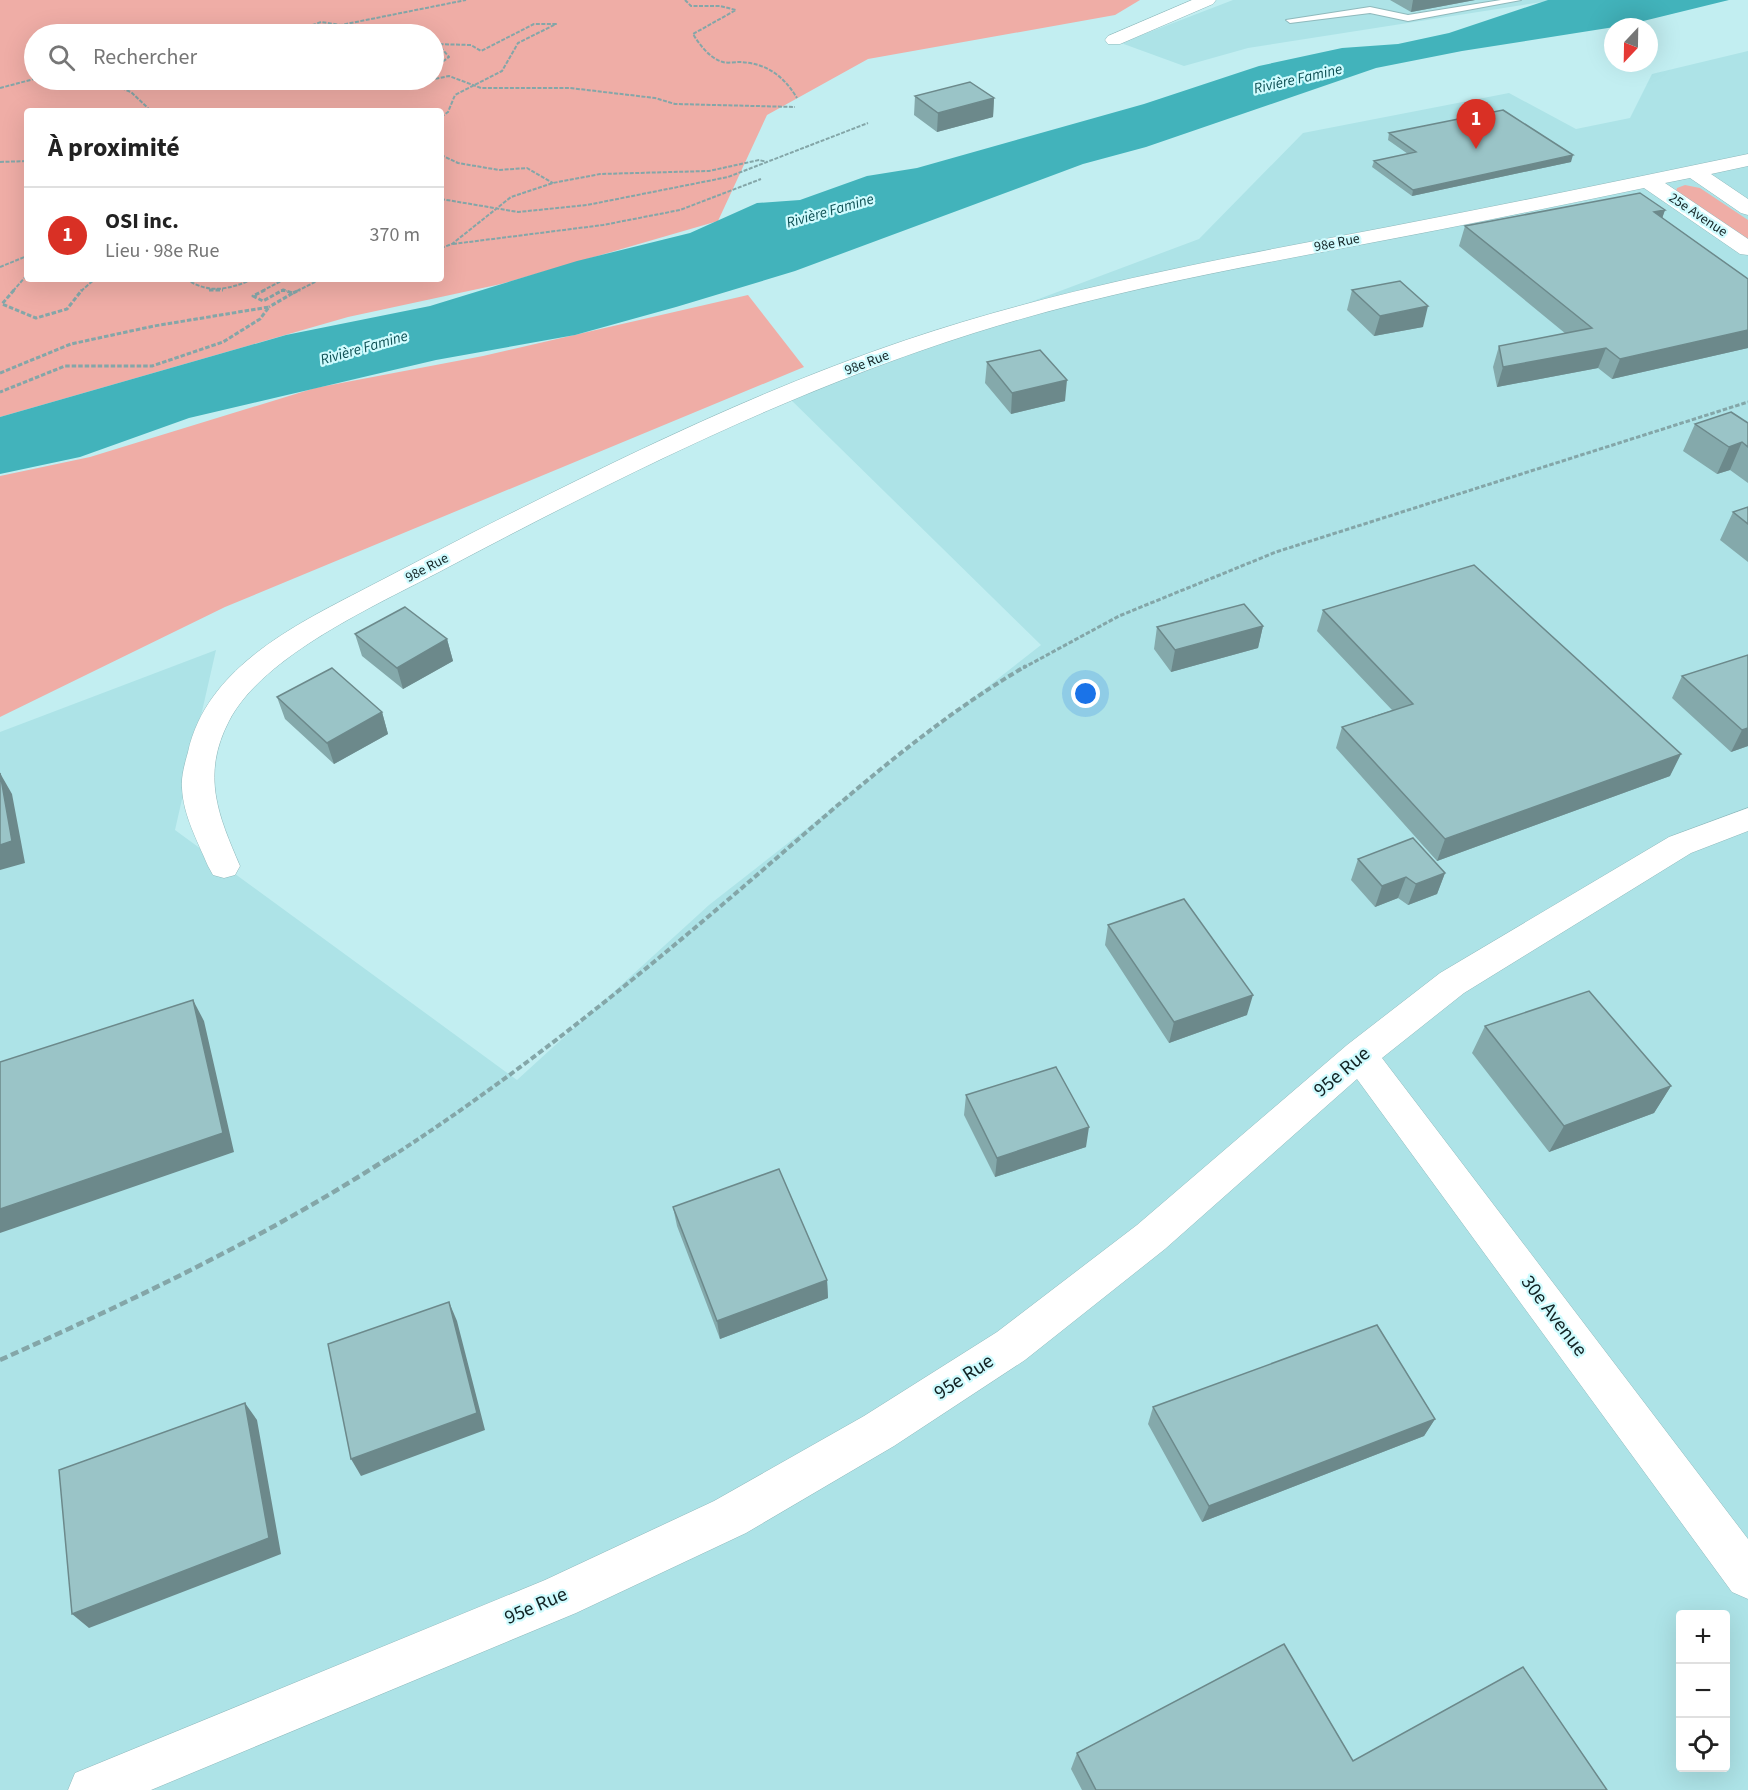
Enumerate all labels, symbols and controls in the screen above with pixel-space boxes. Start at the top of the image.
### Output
north arrow [1604,18,1658,72]
search box [24,24,444,90]
icon: search [45,41,78,74]
text: Rechercher [93,41,197,73]
water label: Rivière Famine [1252,59,1344,99]
pin: 1 [1456,100,1496,149]
text: À proximité [48,129,180,166]
water label: Rivière Famine [784,188,876,234]
street label: 25e Avenue [1665,188,1731,242]
text: OSI inc. [105,205,179,237]
text: 1 [62,221,73,249]
text: 370 m [370,221,420,249]
street label: 98e Rue [1312,229,1362,257]
text: Lieu · 98e Rue [105,237,219,265]
water label: Rivière Famine [318,325,410,371]
street label: 98e Rue [842,345,892,381]
street label: 98e Rue [402,548,452,588]
your location [1071,679,1100,708]
street label: 95e Rue [1308,1040,1376,1104]
street label: 30e Avenue [1514,1269,1594,1363]
street label: 95e Rue [929,1347,999,1407]
street label: 95e Rue [500,1580,572,1632]
map controls [1676,1610,1730,1772]
button: + [1676,1610,1730,1664]
button: − [1676,1664,1730,1718]
button: locate [1676,1718,1730,1772]

